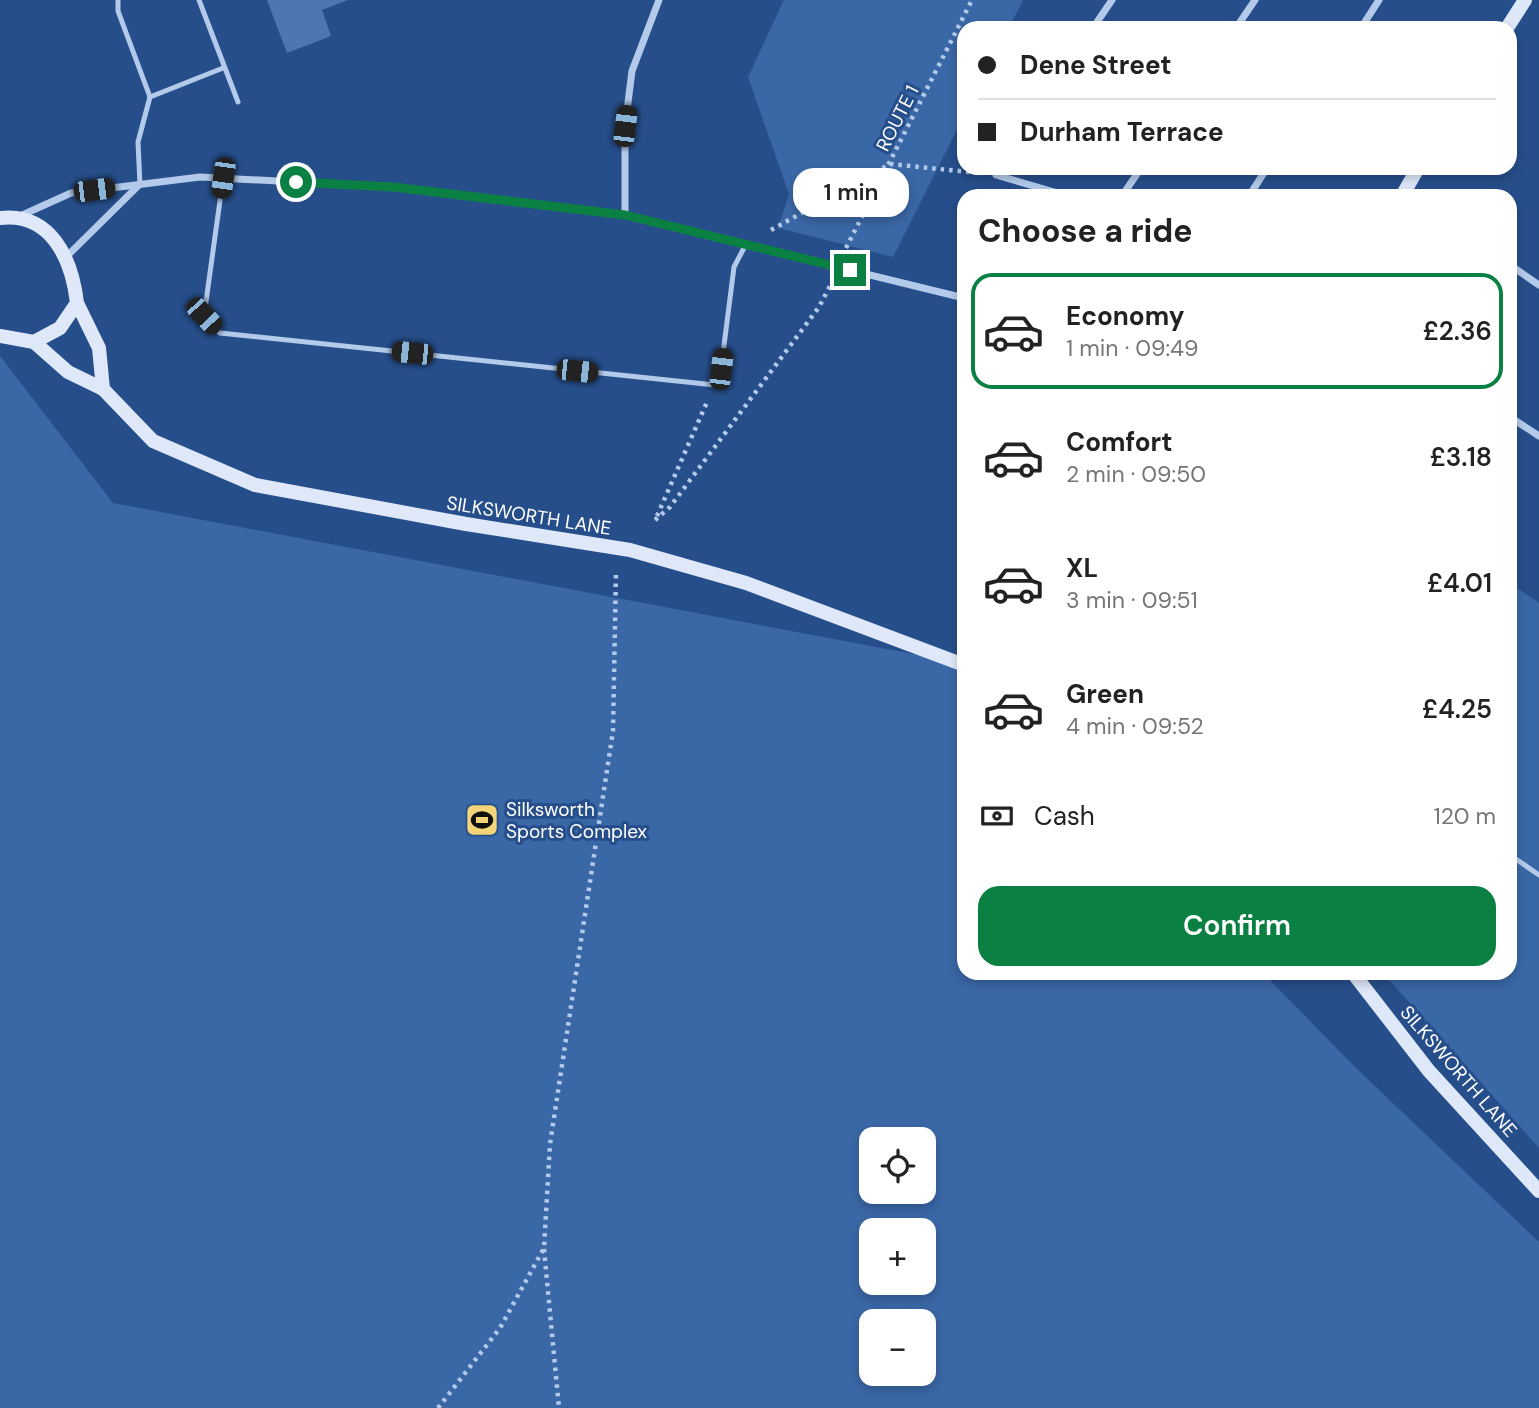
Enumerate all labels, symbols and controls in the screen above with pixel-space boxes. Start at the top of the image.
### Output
text: Dene Street [1020,48,1172,82]
street label: ROUTE 1 [870,81,925,155]
car [613,104,638,148]
text: Durham Terrace [1020,115,1224,149]
car [210,156,237,200]
route start [280,166,312,198]
callout: 1 min [792,168,908,218]
car [72,177,117,203]
text: 1 min [824,177,878,207]
text: Choose a ride [978,210,1193,252]
route end [834,254,866,286]
car [182,293,227,339]
text: Economy [1066,299,1184,333]
icon: car [982,300,1045,363]
text: £2.36 [1423,314,1492,348]
text: 1 min · 09:49 [1066,333,1199,363]
car [391,340,434,366]
car [709,347,734,391]
car [556,358,599,384]
text: Comfort [1066,425,1172,459]
icon: car [982,426,1045,489]
text: £3.18 [1430,440,1492,474]
text: 2 min · 09:50 [1066,459,1206,489]
street label: SILKSWORTH LANE [445,490,613,541]
text: XL [1066,551,1098,585]
icon: car [982,552,1045,615]
text: £4.01 [1427,566,1492,600]
text: 3 min · 09:51 [1066,585,1198,615]
text: Green [1066,677,1144,711]
icon: car [982,678,1045,741]
text: £4.25 [1422,692,1492,726]
text: 4 min · 09:52 [1066,711,1204,741]
place label: Silksworth Sports Complex [506,797,648,844]
icon: cash [978,797,1016,835]
text: Cash [1034,799,1095,833]
sports icon: Silksworth Sports Complex [463,801,501,839]
text: 120 m [1433,801,1496,831]
button: Confirm [978,886,1496,966]
street label: SILKSWORTH LANE [1395,1000,1523,1142]
map controls [859,1127,936,1386]
button: locate [859,1127,936,1204]
button: + [859,1218,936,1295]
button: − [859,1309,936,1386]

